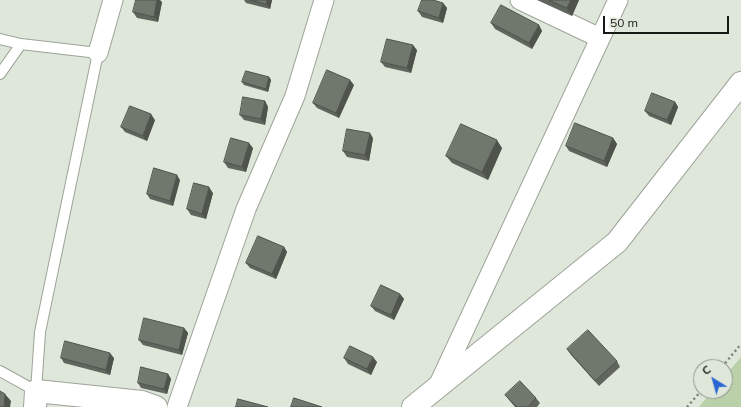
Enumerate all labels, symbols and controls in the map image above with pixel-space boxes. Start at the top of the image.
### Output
scale bar [605,8,731,34]
text: 50 m [610,15,638,30]
north arrow [693,359,733,399]
text: С [699,362,714,378]

